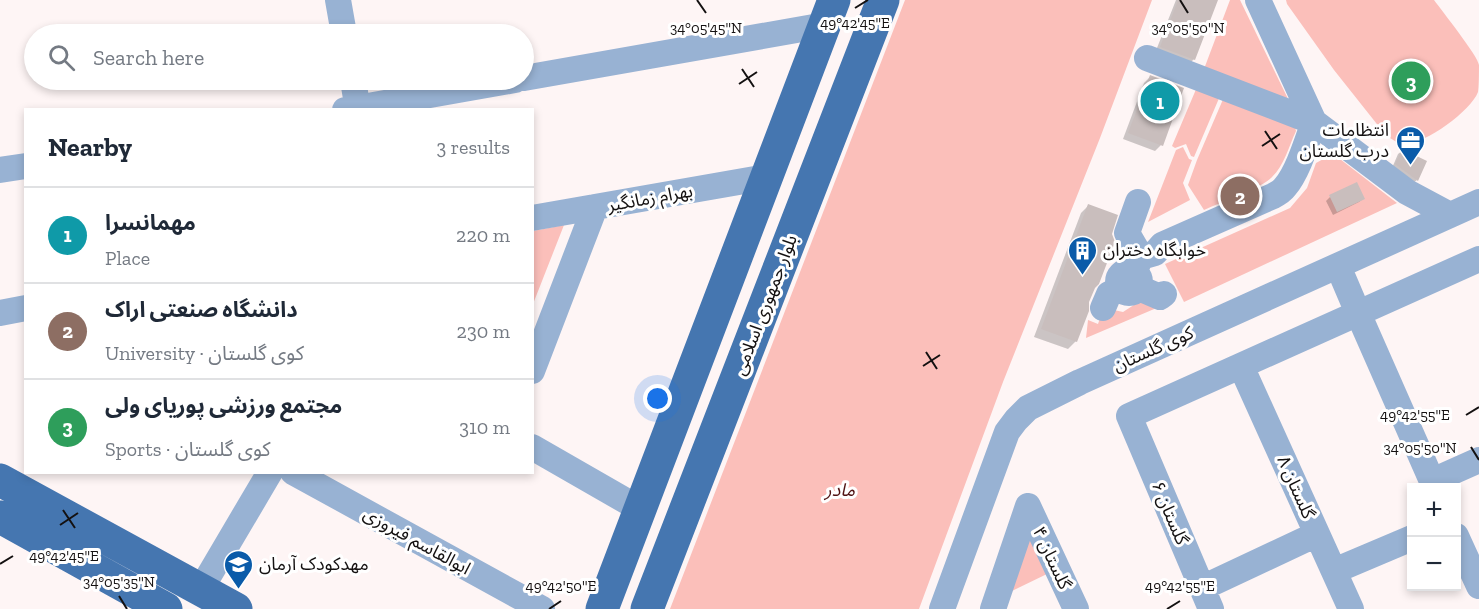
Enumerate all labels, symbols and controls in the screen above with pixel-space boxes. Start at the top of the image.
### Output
text: 49°42'45"E [820,14,890,32]
text: 34°05'45"N [670,19,742,37]
text: 34°05'50"N [1151,19,1225,37]
search box [24,24,534,90]
icon: search [45,41,78,74]
text: Search here [93,44,204,71]
pin: 3 [1392,58,1430,104]
pin: 1 [1140,78,1180,124]
place label: انتظامات درب گلستان [1299,119,1389,162]
office icon: انتظامات درب گلستان [1394,124,1426,166]
text: Nearby [48,131,132,163]
text: 3 results [436,135,510,159]
pin: 2 [1220,174,1260,218]
street label: بهرام زمانگیر [605,180,695,219]
text: مهمانسرا [105,209,196,236]
text: 1 [63,223,72,247]
text: 220 m [456,223,510,247]
street label: بلوار جمهوری اسلامی [728,232,802,378]
building icon: خوابگاه دختران [1066,234,1098,276]
place label: خوابگاه دختران [1103,239,1206,261]
text: Place [105,246,150,270]
text: دانشگاه صنعتی اراک [105,296,298,323]
text: 2 [62,319,73,343]
text: 230 m [457,319,510,343]
street label: کوی گلستان [1109,321,1197,377]
text: University · کوی گلستان [105,341,304,365]
your location [643,384,672,413]
text: مجتمع ورزشی پوریای ولی [105,392,342,419]
text: 49°42'55"E [1380,406,1450,424]
text: 3 [62,415,73,439]
text: 310 m [459,415,510,439]
text: Sports · کوی گلستان [105,437,271,461]
text: 34°05'50"N [1383,439,1457,457]
street label: گلستان ۸ [1272,452,1320,523]
street label: گلستان ۶ [1147,478,1193,549]
park label: مادر [823,479,855,501]
map controls [1407,483,1461,591]
button: + [1407,483,1461,537]
street label: ابوالقاسم فیروزی [359,502,474,581]
street label: گلستان ۴ [1028,523,1076,593]
button: − [1407,537,1461,591]
text: 49°42'45"E [29,547,99,565]
school or university icon: مهدکودک آرمان [222,548,254,590]
place label: مهدکودک آرمان [259,553,369,575]
text: 34°05'35"N [83,573,155,591]
text: 49°42'50"E [526,577,597,595]
text: 49°42'55"E [1145,577,1215,595]

